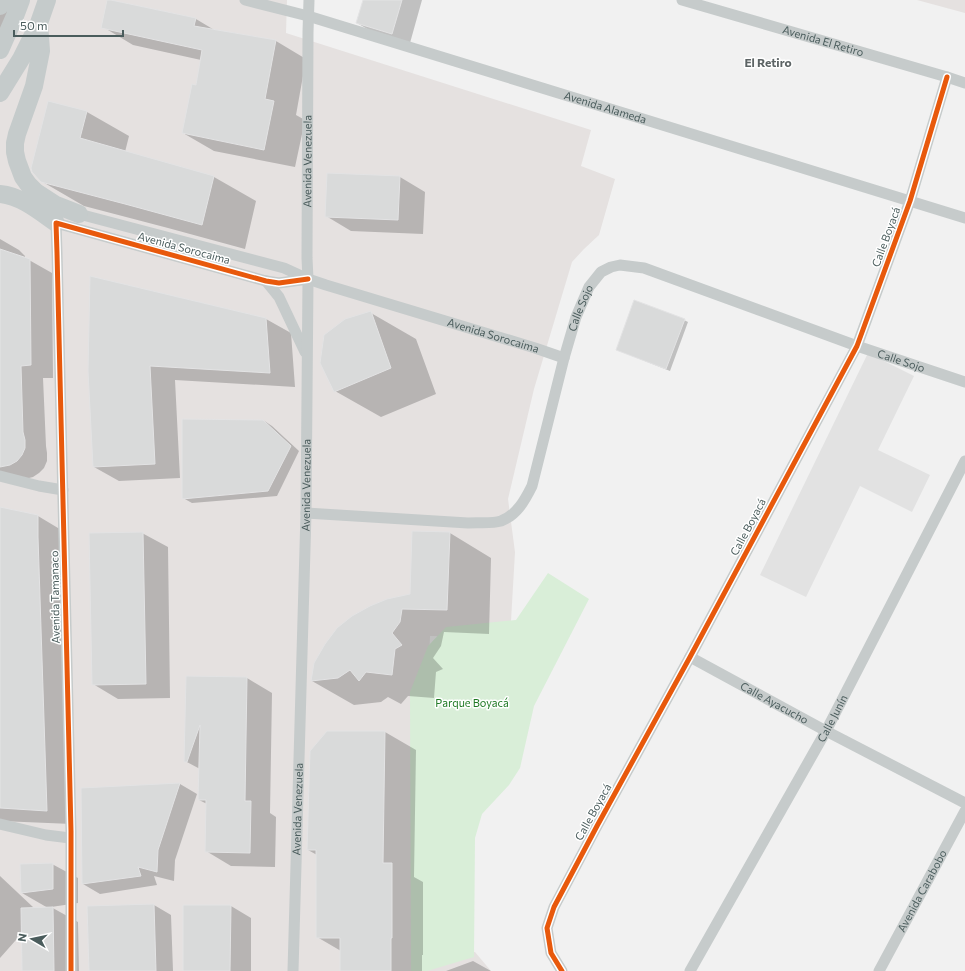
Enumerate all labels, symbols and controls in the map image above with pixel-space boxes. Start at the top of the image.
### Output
scale bar [14,12,123,38]
text: 50 m [20,18,48,32]
street label: Avenida El Retiro [781,23,866,59]
district label: El Retiro [744,55,792,69]
street label: Avenida Alameda [563,88,648,126]
street label: Avenida Venezuela [300,115,314,208]
street label: Calle Boyacá [869,205,902,269]
street label: Avenida Sorocaima [137,229,232,266]
street label: Calle Sojo [565,282,595,333]
street label: Avenida Sorocaima [446,315,541,355]
street label: Calle Sojo [876,346,927,374]
street label: Avenida Venezuela [298,439,313,532]
street label: Calle Boyacá [727,496,768,558]
street label: Avenida Tamanaco [47,550,62,644]
street label: Calle Ayacucho [738,679,811,726]
street label: Calle Junín [814,692,850,744]
park label: Parque Boyacá [435,696,509,709]
street label: Avenida Venezuela [289,763,305,855]
street label: Calle Boyacá [572,781,613,842]
street label: Avenida Carabobo [894,847,949,934]
north arrow [12,919,52,959]
text: N [15,932,29,942]

